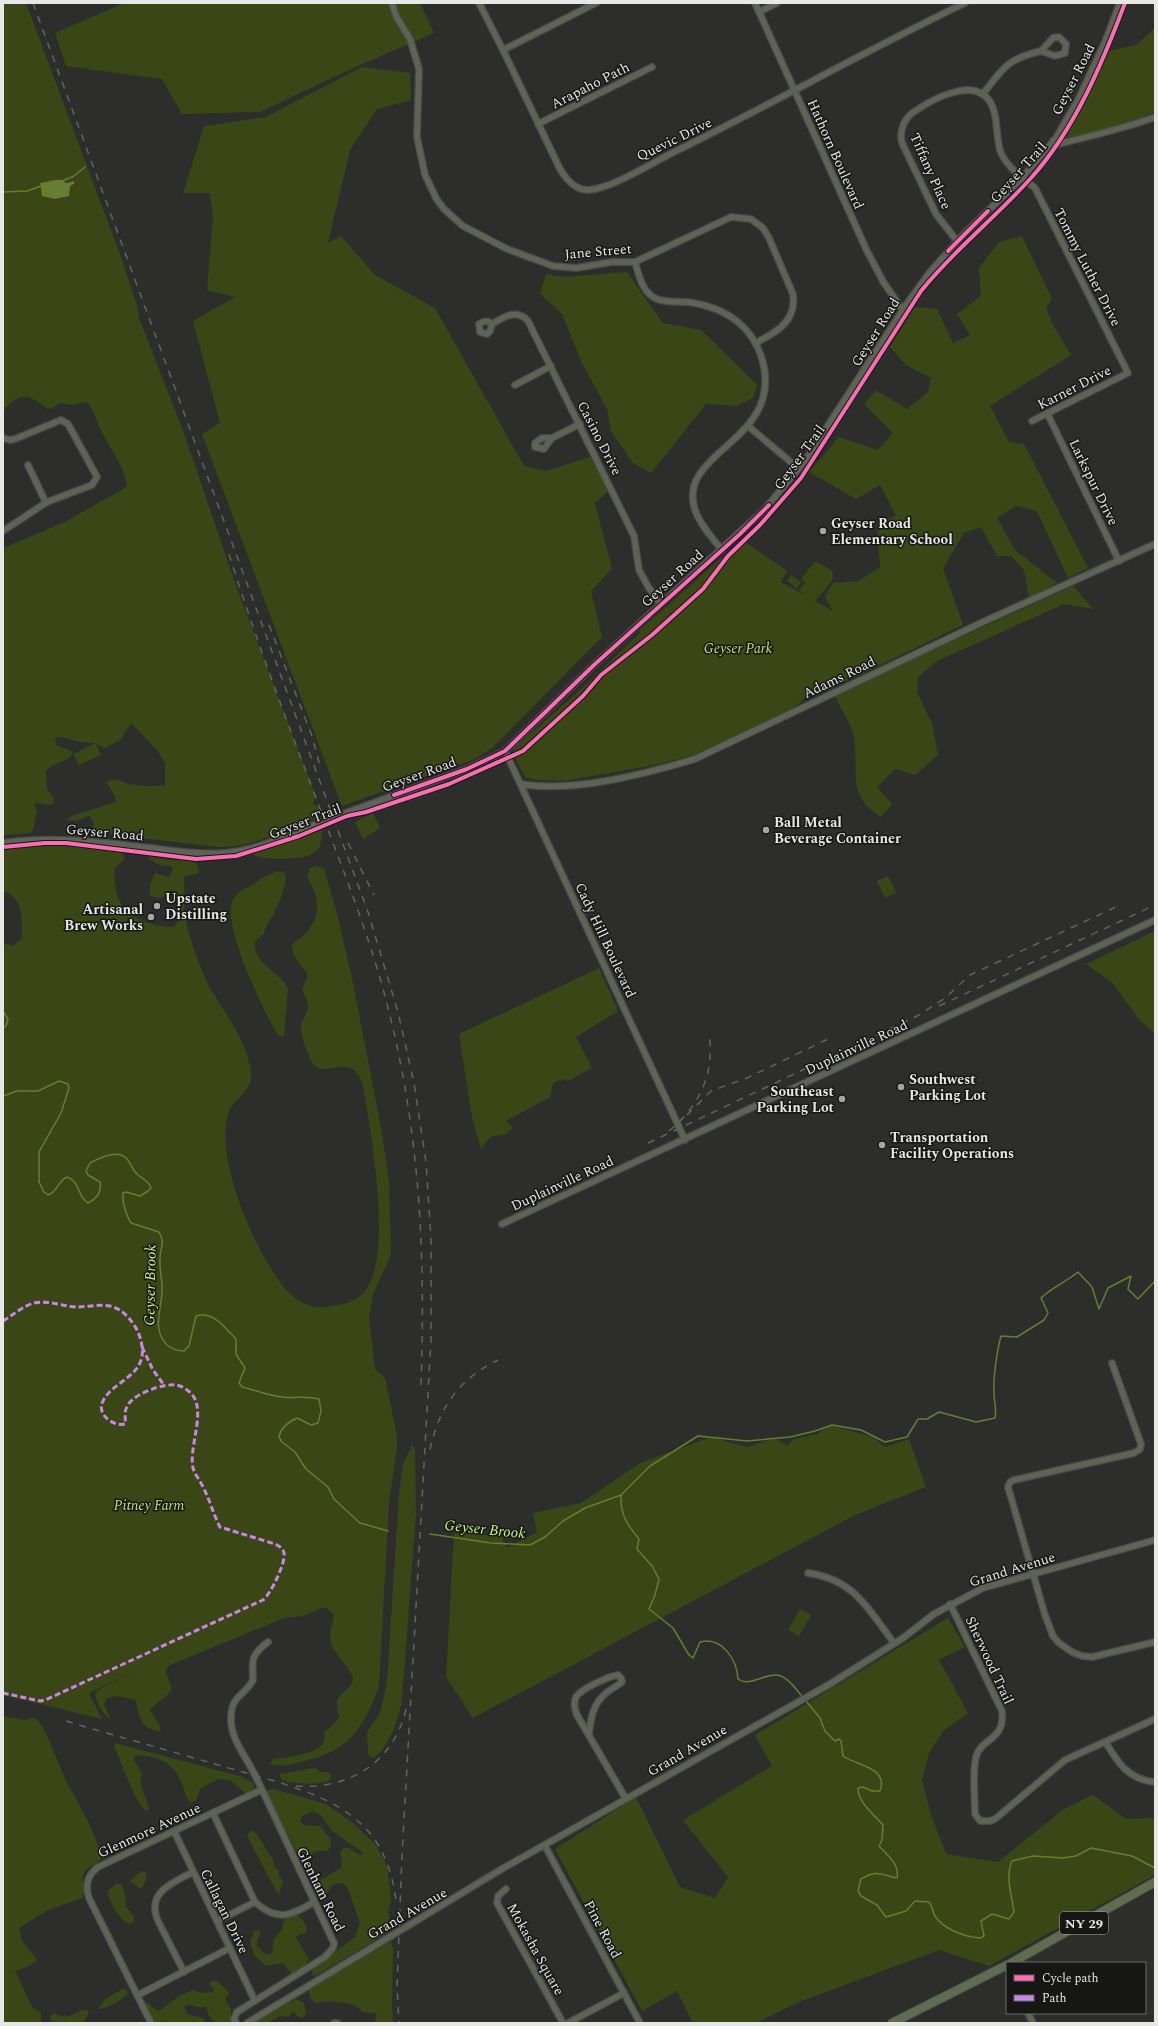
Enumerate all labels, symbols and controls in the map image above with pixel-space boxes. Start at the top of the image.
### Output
street label: Geyser Road [1046,40,1101,119]
street label: Arapaho Path [547,57,633,114]
street label: Hathorn Boulevard [802,96,869,213]
street label: Quevic Drive [633,112,716,167]
street label: Tiffany Place [904,130,957,213]
street label: Geyser Trail [985,137,1052,208]
street label: Tommy Luther Drive [1049,204,1127,330]
street label: Jane Street [564,238,632,265]
street label: Geyser Road [846,294,905,371]
street label: Karner Drive [1034,360,1115,415]
street label: Casino Drive [572,397,627,479]
street label: Geyser Trail [769,420,830,494]
street label: Larkspur Drive [1064,435,1124,529]
place label: Geyser Road Elementary School [831,513,953,550]
marker: Geyser Road Elementary School [818,526,828,536]
street label: Geyser Road [636,544,708,612]
park label: Geyser Park [704,638,773,659]
street label: Adams Road [800,651,879,704]
street label: Geyser Road [379,751,459,798]
street label: Geyser Trail [266,798,345,845]
place label: Ball Metal Beverage Container [774,812,901,849]
street label: Geyser Road [65,819,145,846]
marker: Ball Metal Beverage Container [761,825,771,835]
street label: Cady Hill Boulevard [570,879,642,1002]
place label: Upstate Distilling [165,888,227,925]
place label: Artisanal Brew Works [64,899,143,936]
marker: Upstate Distilling [152,901,162,911]
marker: Artisanal Brew Works [146,912,156,922]
street label: Duplainville Road [801,1014,911,1080]
place label: Southwest Parking Lot [909,1069,987,1106]
place label: Southeast Parking Lot [757,1081,835,1118]
marker: Southwest Parking Lot [896,1082,906,1092]
marker: Southeast Parking Lot [837,1094,847,1104]
place label: Transportation Facility Operations [890,1127,1014,1164]
marker: Transportation Facility Operations [877,1140,887,1150]
street label: Duplainville Road [507,1150,617,1216]
water label: Geyser Brook [138,1244,163,1326]
park label: Pitney Farm [114,1495,184,1516]
water label: Geyser Brook [443,1514,527,1545]
street label: Grand Avenue [967,1546,1058,1593]
street label: Sherwood Trail [960,1613,1019,1708]
street label: Grand Avenue [643,1719,731,1782]
street label: Glenmore Avenue [94,1797,204,1864]
street label: Glenham Road [291,1843,350,1935]
street label: Callagan Drive [195,1865,254,1957]
street label: Grand Avenue [363,1882,451,1945]
street label: Pine Road [578,1896,627,1962]
street label: Mokasha Square [502,1899,570,1999]
road number: NY 29 [1060,1912,1108,1934]
legend [1006,1962,1146,2014]
text: Cycle path [1042,1969,1099,1988]
text: Path [1042,1989,1067,2008]

